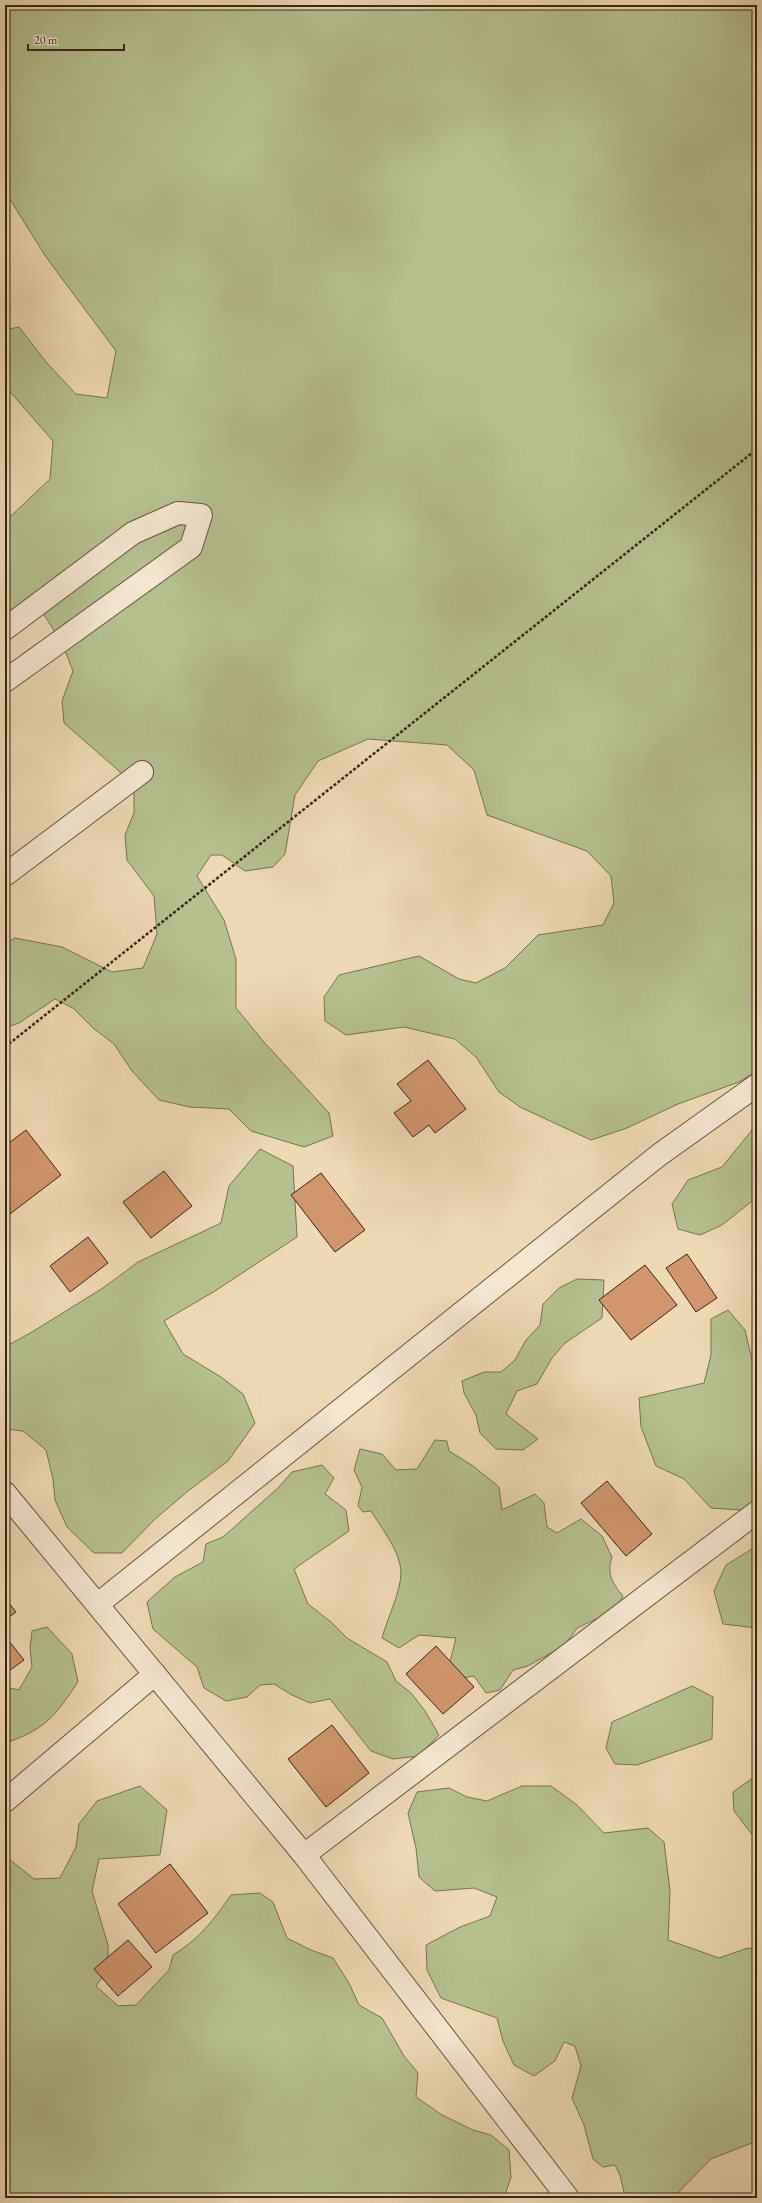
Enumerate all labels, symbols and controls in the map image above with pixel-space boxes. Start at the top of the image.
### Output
scale bar [28,26,124,52]
text: 20 m [34,32,58,48]

